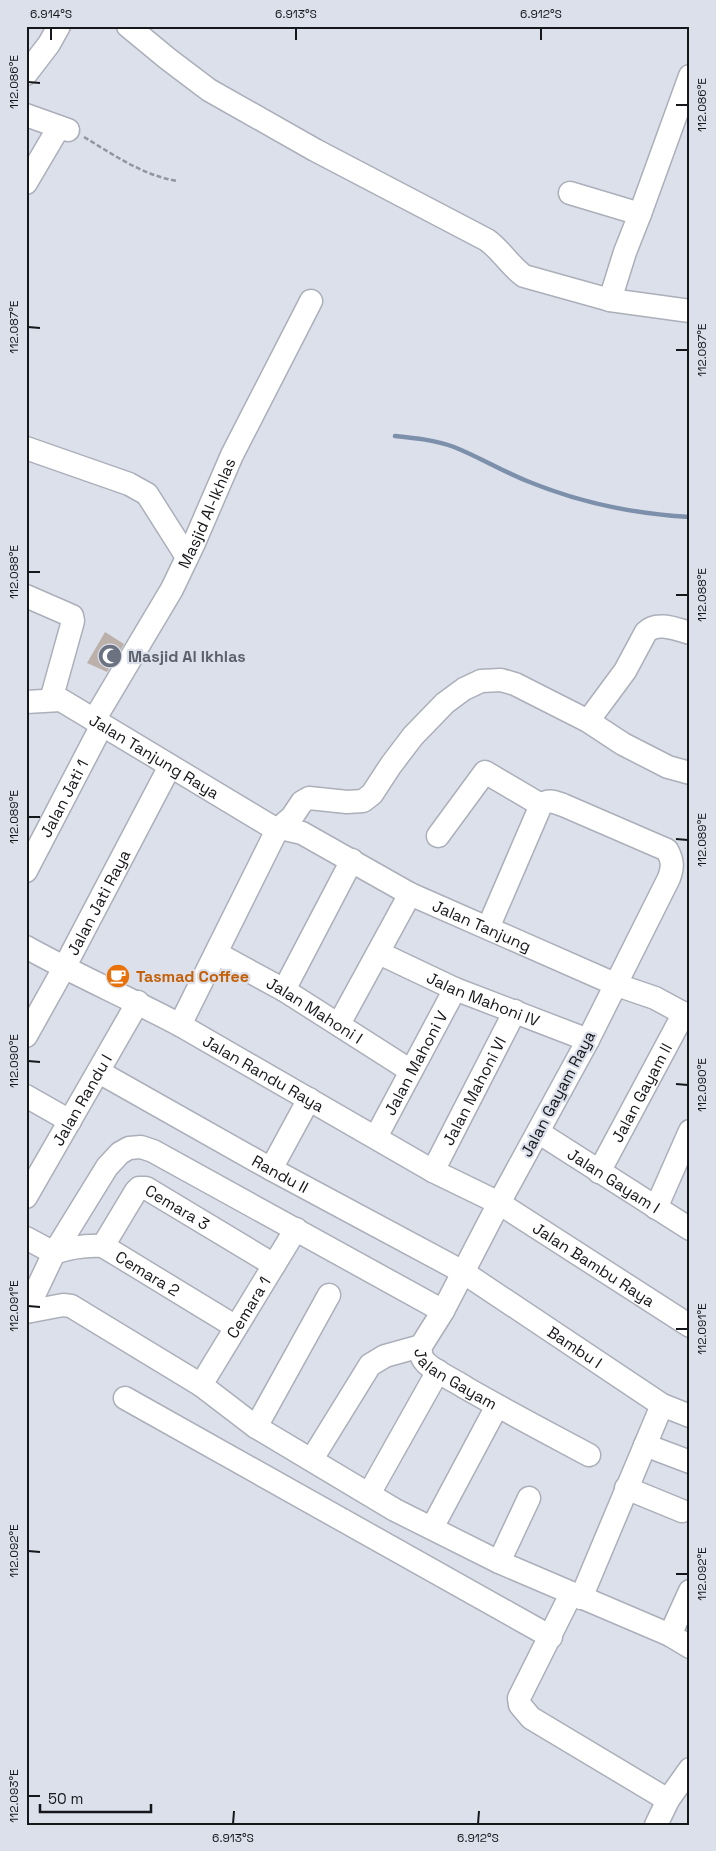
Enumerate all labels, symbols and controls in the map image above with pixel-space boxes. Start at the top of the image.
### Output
text: 6.914°S [30,6,72,22]
text: 6.913°S [275,6,317,22]
text: 6.912°S [520,6,562,22]
text: 112.086°E [6,55,22,109]
text: 112.086°E [694,78,710,132]
text: 112.087°E [6,300,22,354]
text: 112.087°E [694,323,710,377]
street label: Masjid Al-Ikhlas [173,454,240,572]
text: 112.088°E [6,545,22,599]
text: 112.088°E [694,568,710,622]
mosque icon: Masjid Al Ikhlas [97,643,123,669]
place label: Masjid Al Ikhlas [128,646,246,667]
street label: Jalan Tanjung Raya [85,709,223,803]
street label: Jalan Jati 1 [35,756,93,841]
text: 112.089°E [6,790,22,844]
text: 112.089°E [694,813,710,867]
street label: Jalan Jati Raya [62,846,135,959]
street label: Jalan Tanjung [429,895,534,956]
cafe icon: Tasmad Coffee [105,963,131,989]
place label: Tasmad Coffee [136,966,249,987]
street label: Jalan Mahoni IV [423,967,543,1031]
street label: Jalan Mahoni I [263,972,367,1048]
street label: Jalan Mahoni V [379,1007,452,1119]
street label: Jalan Gayam Raya [516,1027,600,1161]
street label: Jalan Randu Raya [199,1030,328,1116]
street label: Jalan Mahoni VI [437,1033,511,1149]
text: 112.090°E [6,1034,22,1088]
street label: Jalan Gayam II [606,1039,677,1146]
street label: Jalan Randu I [47,1050,116,1150]
text: 112.090°E [694,1058,710,1112]
street label: Jalan Gayam I [564,1143,664,1218]
street label: Randu II [248,1150,312,1198]
street label: Cemara 3 [141,1179,213,1234]
street label: Jalan Bambu Raya [529,1217,659,1311]
street label: Cemara 2 [112,1246,184,1301]
street label: Cemara 1 [222,1273,275,1342]
text: 112.091°E [6,1280,22,1332]
text: 112.091°E [694,1303,710,1355]
street label: Bambu I [543,1321,606,1373]
street label: Jalan Gayam [410,1347,501,1414]
text: 112.092°E [6,1524,22,1578]
text: 112.092°E [694,1547,710,1601]
text: 112.093°E [6,1769,22,1823]
scale bar [40,1781,151,1813]
text: 50 m [48,1789,83,1808]
text: 6.913°S [212,1830,254,1846]
text: 6.912°S [457,1830,499,1846]

